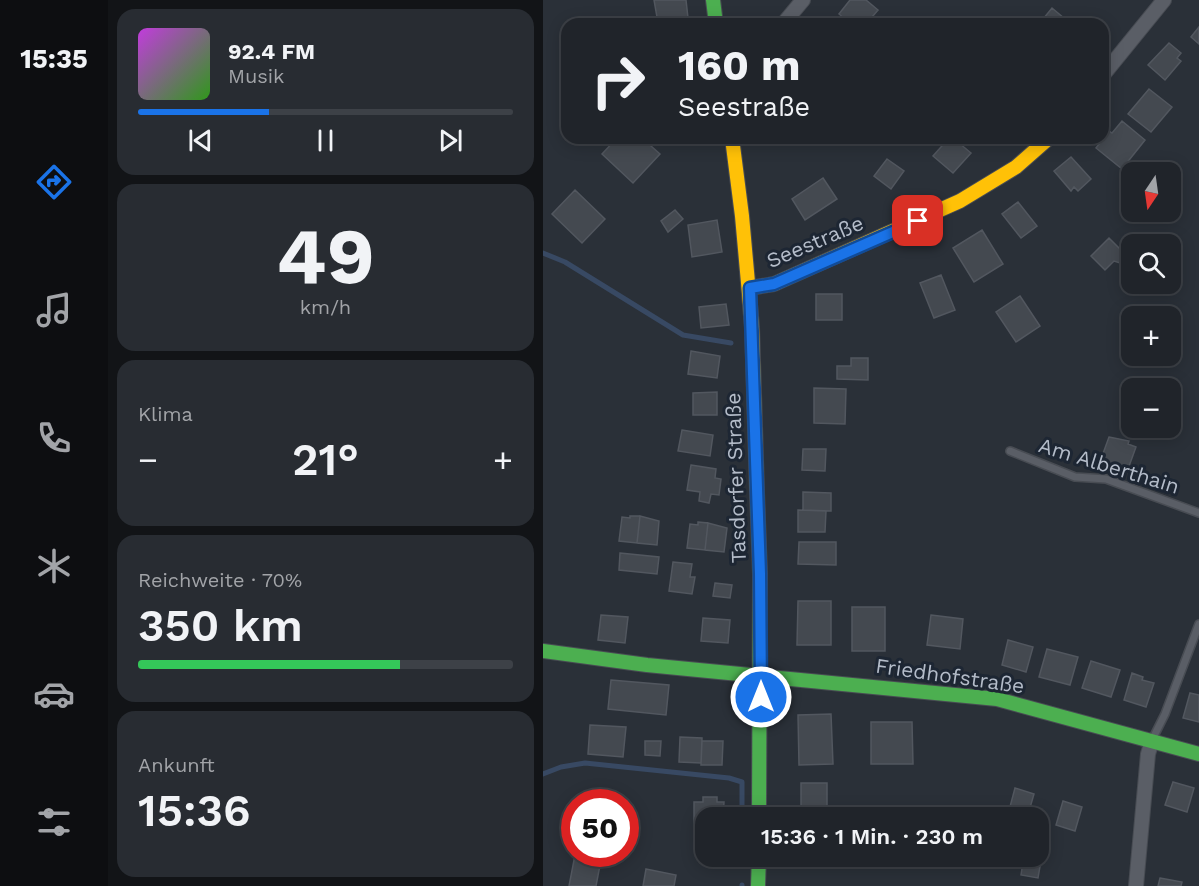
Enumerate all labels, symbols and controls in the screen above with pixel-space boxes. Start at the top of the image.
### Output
text: 92.4 FM [228,39,315,64]
text: 160 m [678,41,801,90]
icon: right [579,42,657,120]
text: 15:35 [20,43,88,75]
text: Musik [228,64,284,88]
text: Seestraße [678,91,810,123]
icon: previous [184,124,217,157]
icon: pause [309,124,342,157]
icon: next [434,124,467,157]
icon: directions [33,161,75,203]
north arrow [1121,162,1181,222]
map controls [1121,162,1181,438]
pin [892,195,943,246]
icon: arrive [901,204,934,237]
text: 49 [276,210,375,302]
street label: Seestraße [763,210,867,273]
button: search [1121,234,1181,294]
icon: music [33,289,75,331]
text: km/h [300,295,351,319]
button: + [1121,306,1181,366]
button: − [1121,378,1181,438]
street label: Tasdorfer Straße [720,392,751,564]
text: Klima [138,402,193,426]
icon: phone [33,417,75,459]
street label: Am Alberthain [1036,432,1183,499]
text: 21° [292,433,359,486]
text: − [138,440,158,479]
text: + [493,440,513,479]
icon: climate [33,545,75,587]
text: Reichweite · 70% [138,568,302,592]
text: 350 km [138,599,303,652]
street label: Friedhofstraße [874,653,1026,698]
position arrow [729,665,793,729]
icon: car [33,673,75,715]
text: Ankunft [138,753,215,777]
text: 15:36 [138,784,251,837]
speed limit sign: 50 [561,789,639,867]
icon: filters [33,801,75,843]
text: 15:36 · 1 Min. · 230 m [761,824,983,849]

